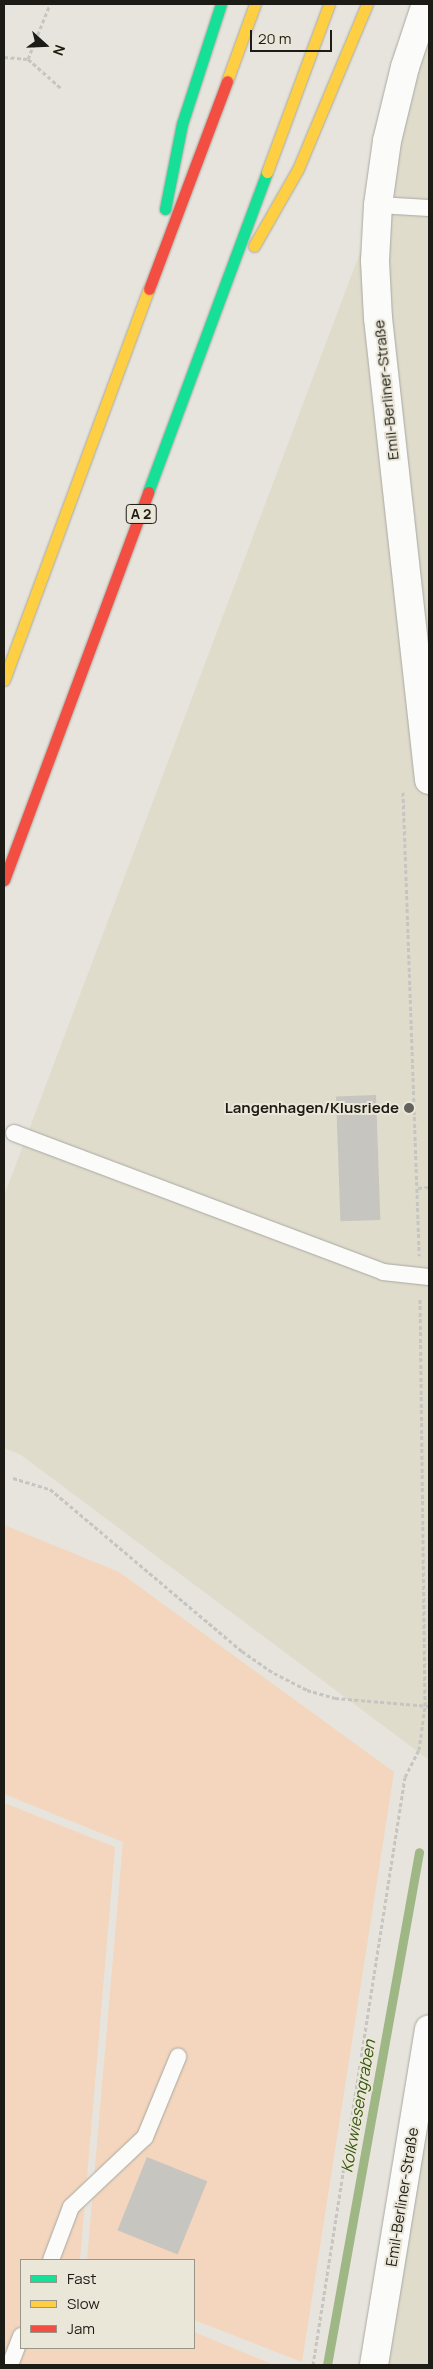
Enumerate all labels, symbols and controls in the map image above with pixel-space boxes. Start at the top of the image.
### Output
north arrow [20,20,70,70]
scale bar [253,20,336,52]
text: 20 m [258,28,291,49]
text: N [49,42,70,58]
street label: Emil-Berliner-Straße [370,319,402,461]
road number: A 2 [125,502,157,526]
place label: Langenhagen/Klusriede [225,1099,399,1117]
marker: Langenhagen/Klusriede [403,1102,415,1114]
water label: Kolkwiesengraben [337,2038,379,2174]
street label: Emil-Berliner-Straße [382,2126,422,2268]
legend [20,2259,195,2349]
text: Fast [67,2268,96,2289]
text: Slow [67,2293,100,2314]
text: Jam [67,2318,95,2339]

